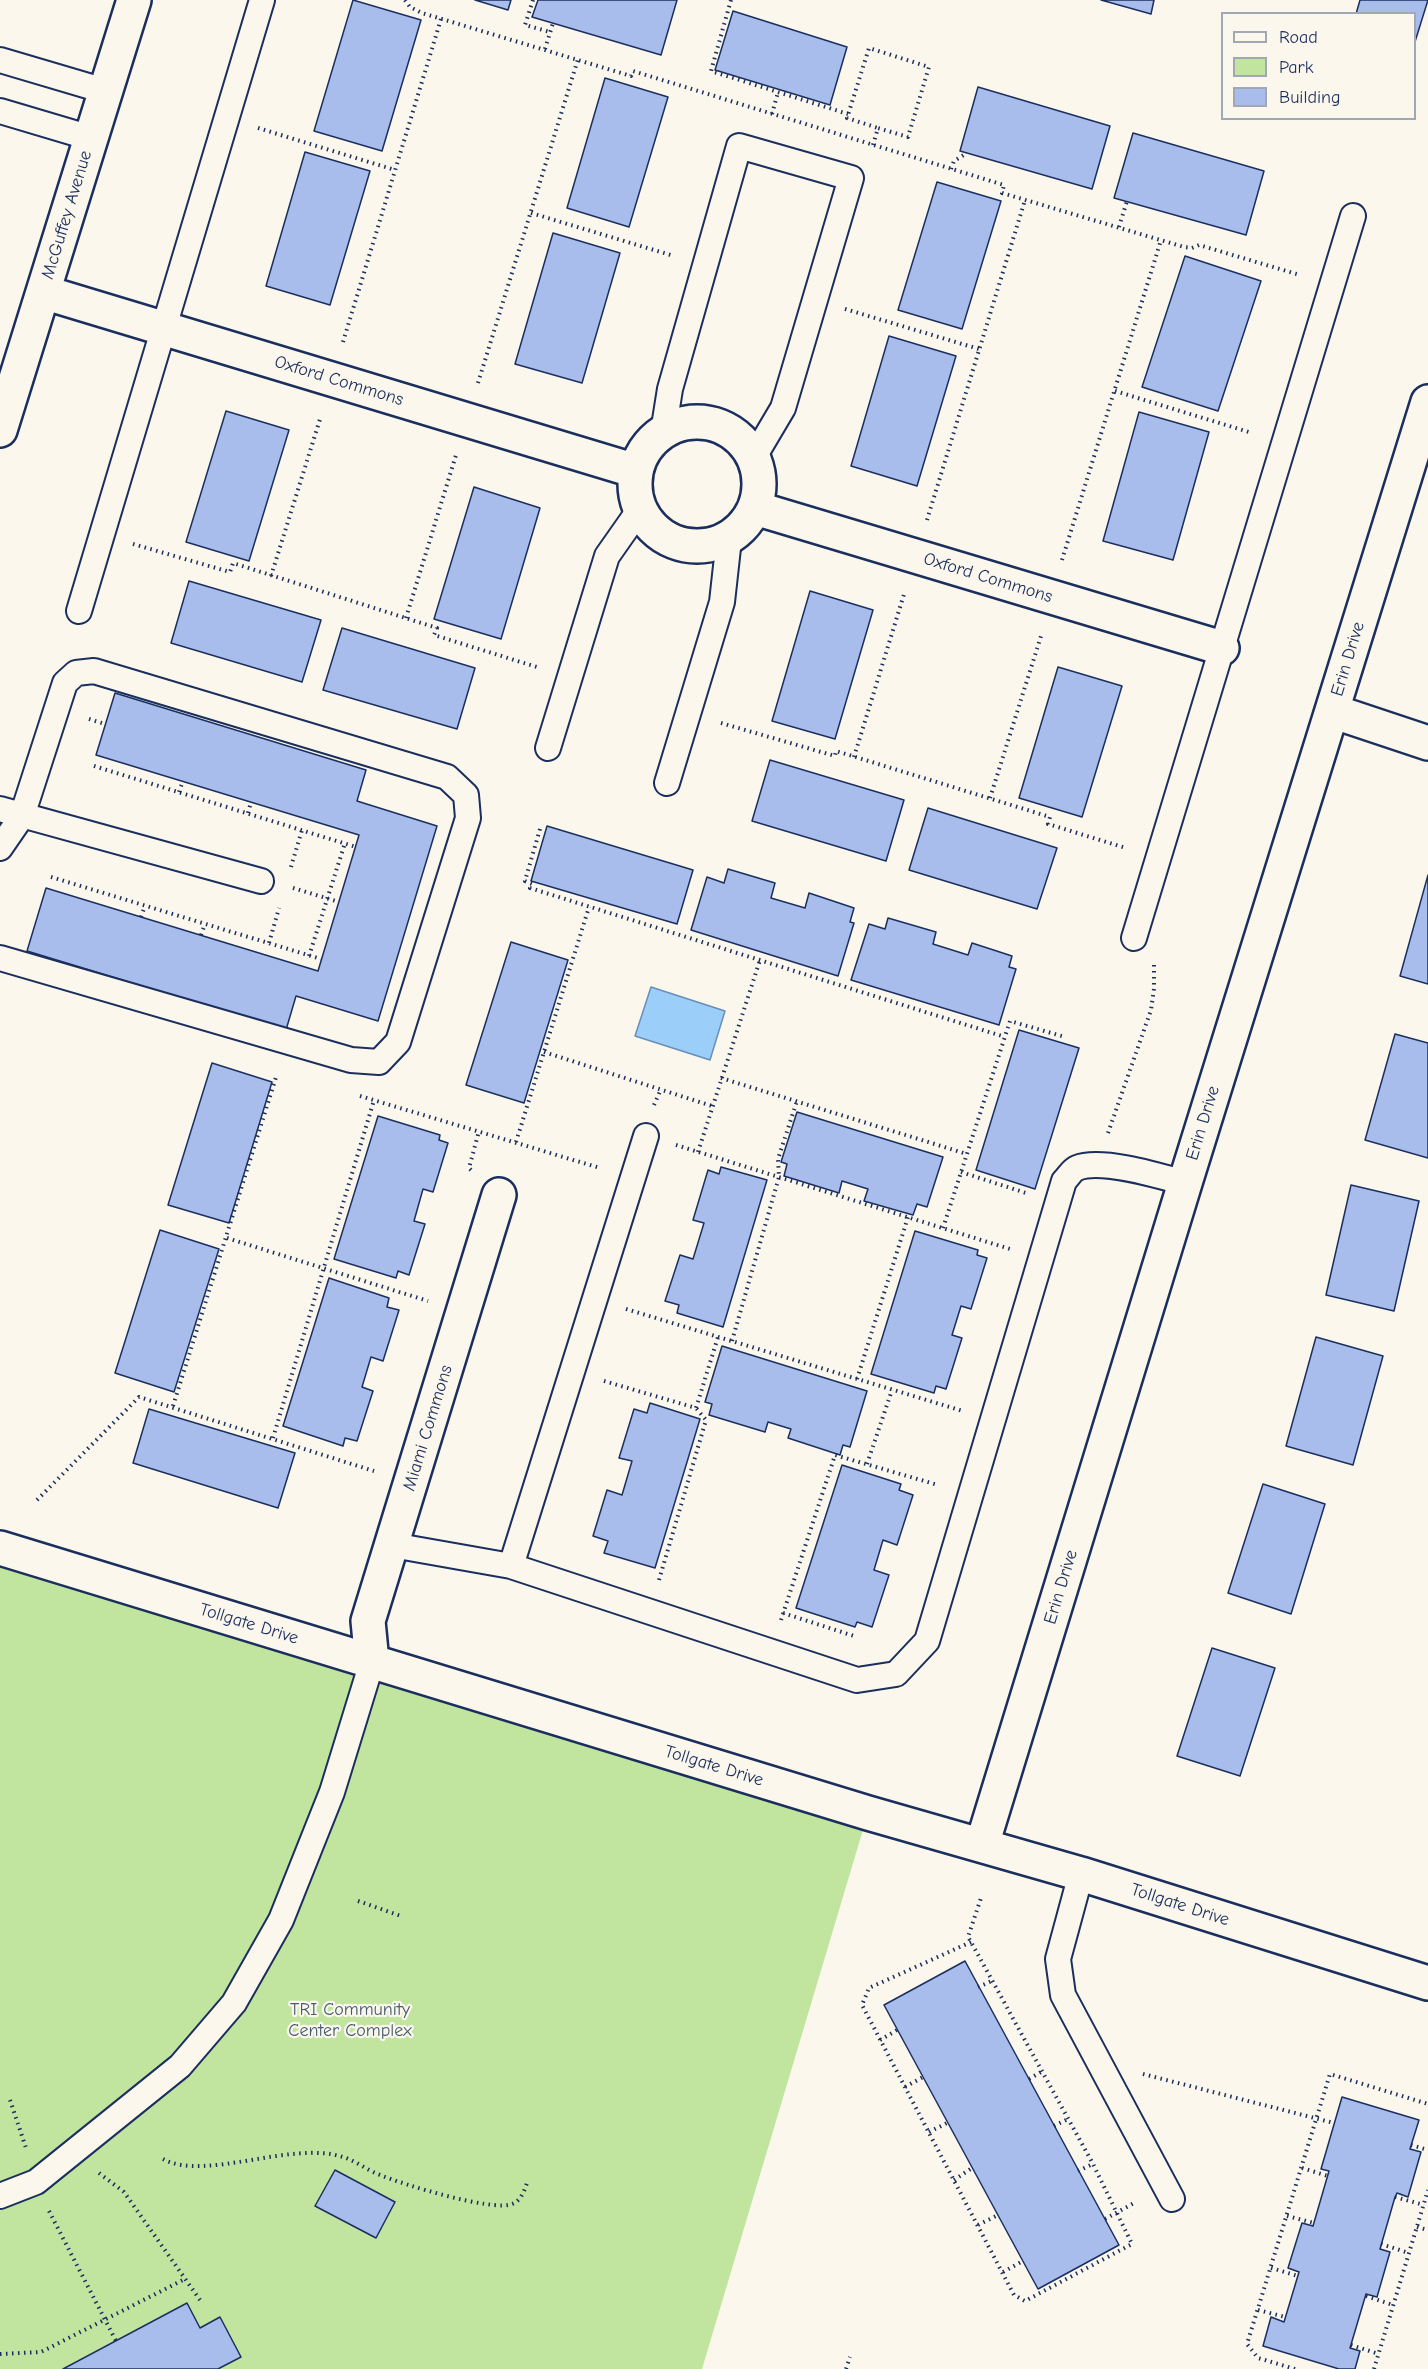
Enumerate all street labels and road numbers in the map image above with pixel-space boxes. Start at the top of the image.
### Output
street label: McGuffey Avenue [37,148,97,282]
street label: Oxford Commons [272,351,406,411]
street label: Oxford Commons [921,548,1055,608]
street label: Erin Drive [1326,619,1370,699]
street label: Erin Drive [1181,1083,1225,1163]
street label: Miami Commons [399,1362,457,1494]
street label: Erin Drive [1039,1547,1083,1627]
street label: Tollgate Drive [197,1599,301,1649]
street label: Tollgate Drive [662,1741,766,1791]
street label: Tollgate Drive [1128,1879,1232,1931]

